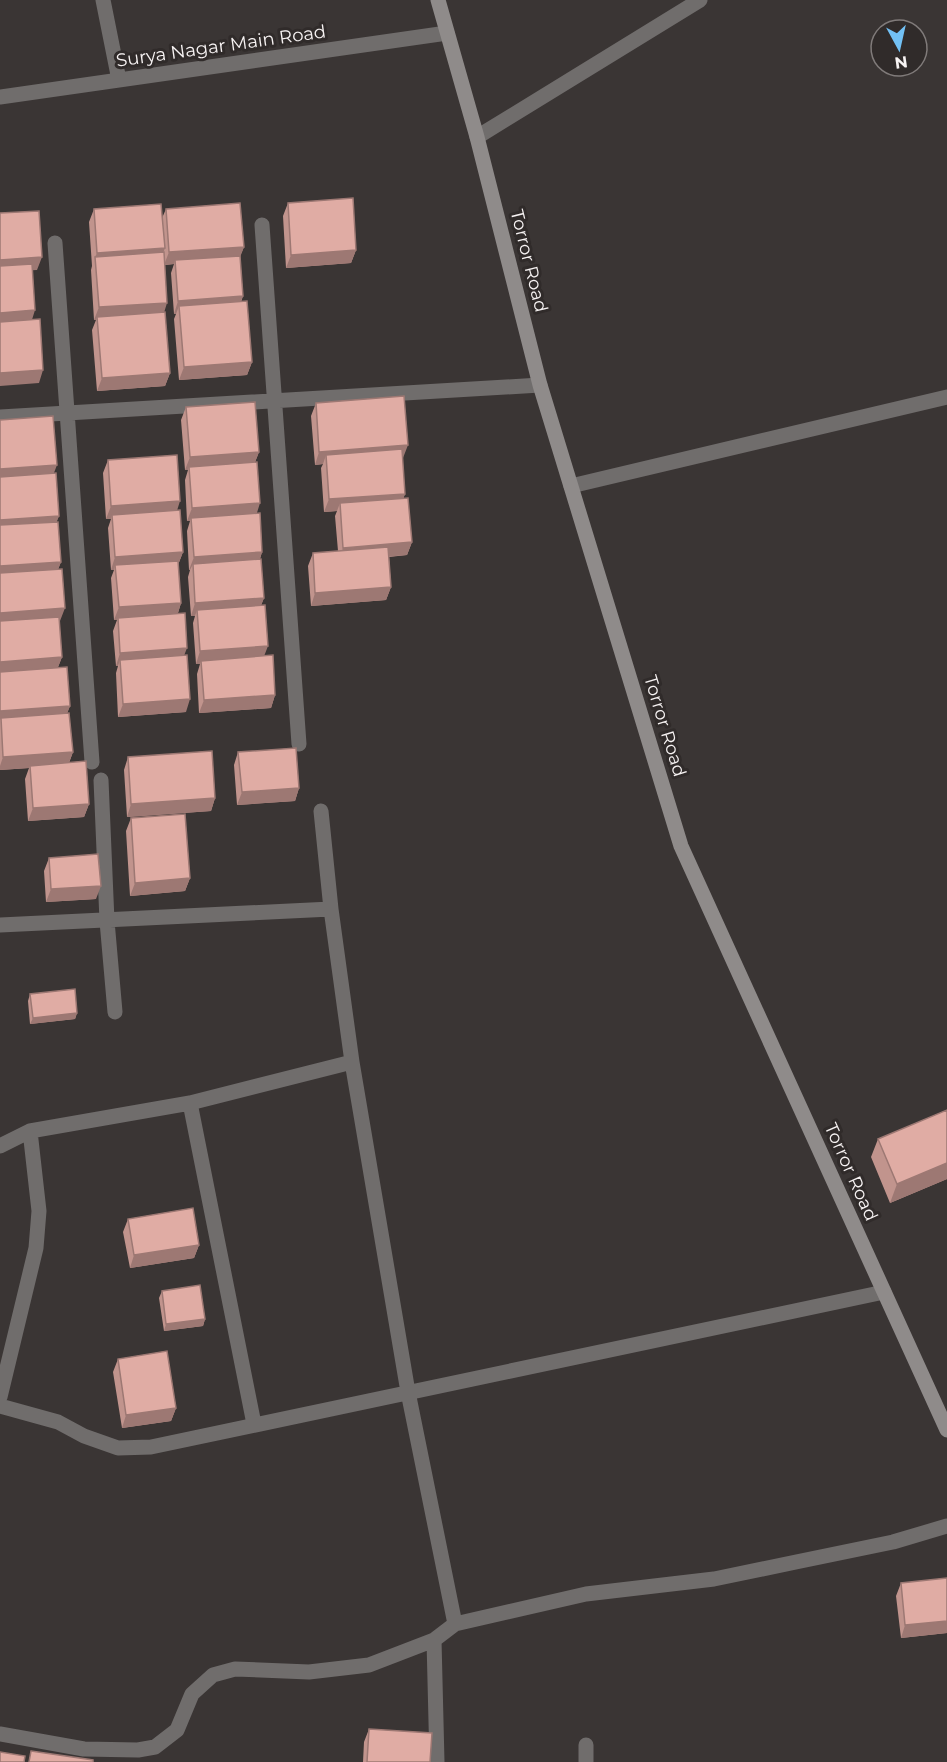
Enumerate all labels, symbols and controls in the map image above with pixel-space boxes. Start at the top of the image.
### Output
north arrow [869,18,929,78]
street label: Surya Nagar Main Road [115,20,327,72]
text: N [893,52,909,73]
street label: Torror Road [506,207,552,315]
street label: Torror Road [639,673,691,779]
street label: Torror Road [820,1120,882,1224]

